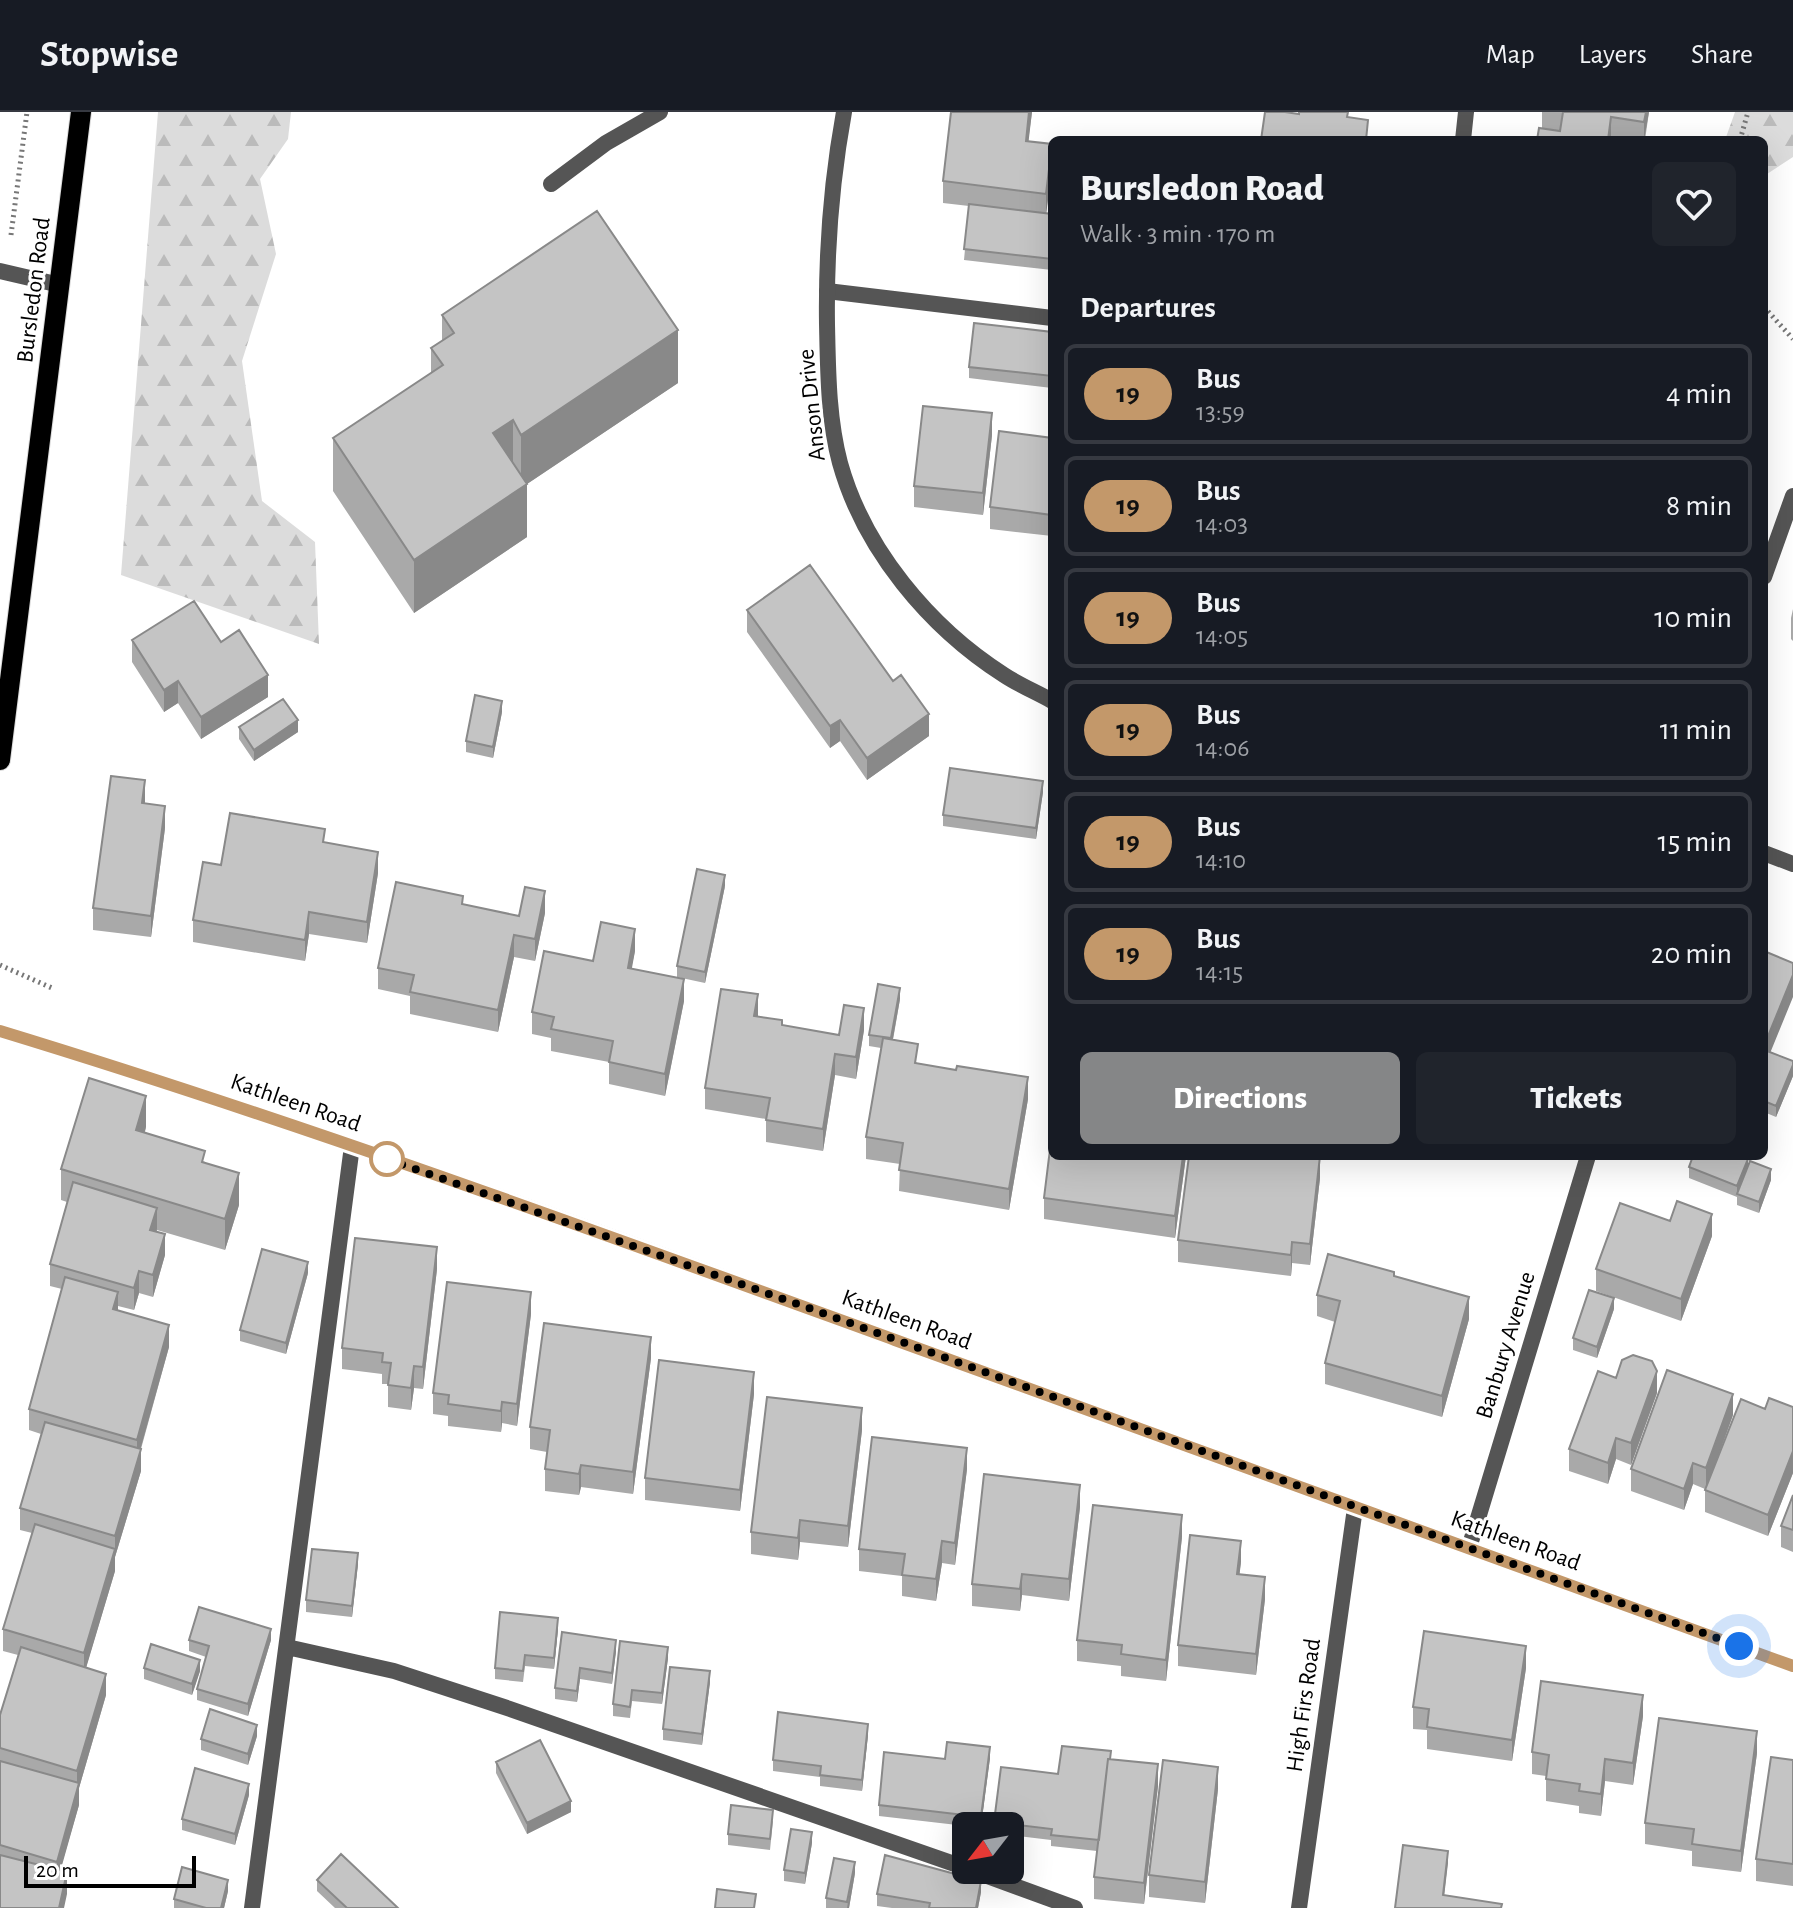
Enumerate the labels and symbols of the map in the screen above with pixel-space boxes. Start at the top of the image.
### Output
street label: Bursledon Road [13,216,55,364]
street label: Anson Drive [794,348,830,462]
street label: Kathleen Road [227,1069,364,1136]
unlabelled marker [370,1142,404,1176]
street label: Banbury Avenue [1472,1269,1540,1422]
street label: Kathleen Road [839,1285,975,1355]
street label: Kathleen Road [1448,1506,1584,1576]
your location [1719,1626,1759,1666]
street label: High Firs Road [1283,1637,1325,1774]
north arrow [952,1812,1024,1884]
scale bar [24,1852,196,1888]

